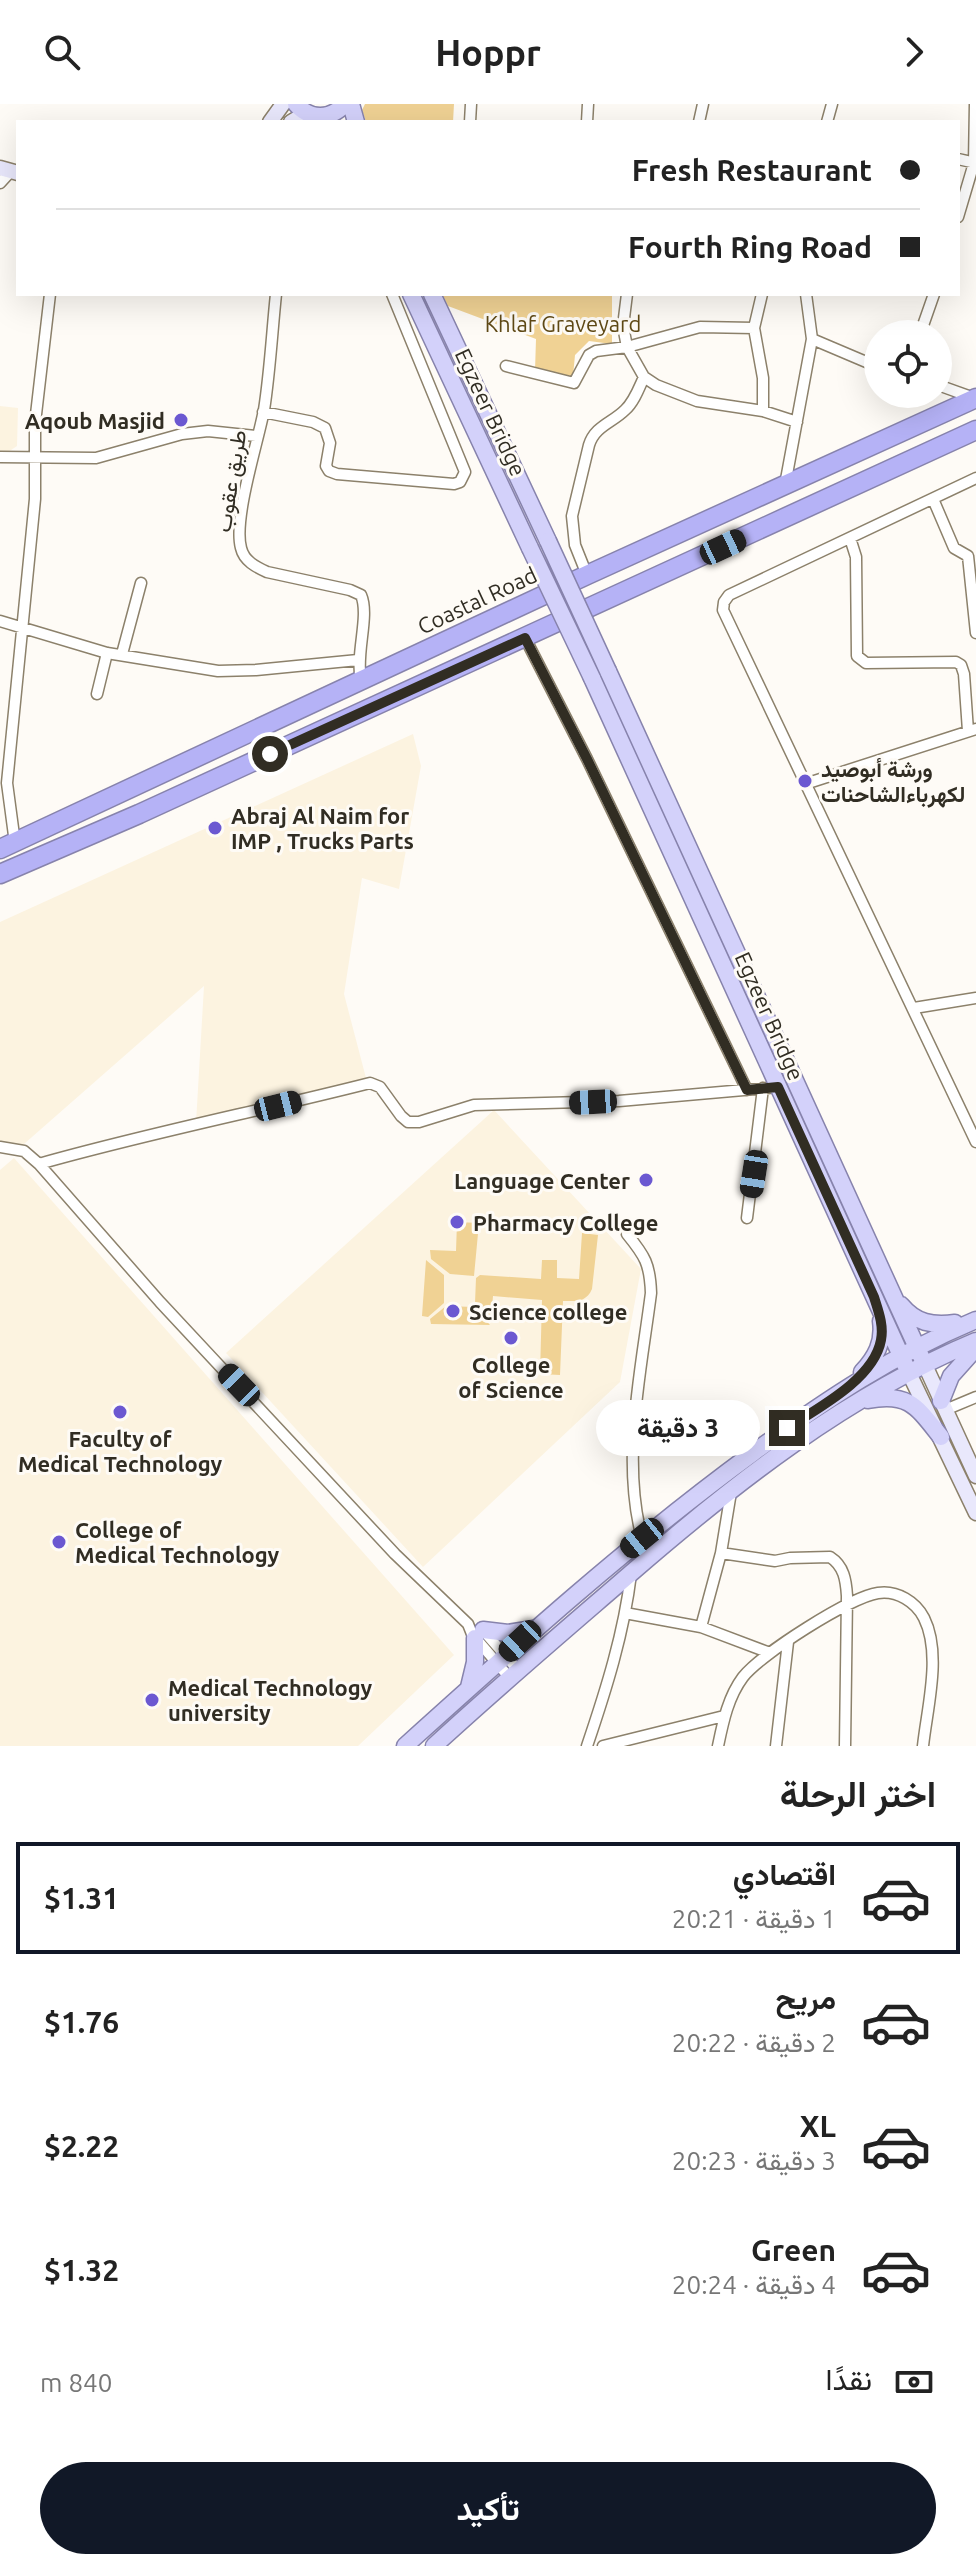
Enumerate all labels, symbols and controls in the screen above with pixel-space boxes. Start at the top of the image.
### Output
icon: search [40,30,84,74]
icon: forward [892,30,936,74]
text: Hoppr [435,32,541,73]
text: Fresh Restaurant [632,153,872,187]
text: Fourth Ring Road [628,230,872,264]
park label: Khlaf Graveyard [485,311,641,336]
map controls [864,320,952,408]
button: locate [864,320,952,408]
street label: Egzeer Bridge [451,344,531,480]
place label: Aqoub Masjid [25,408,165,433]
marker: Aqoub Masjid [172,411,190,429]
street label: طريق عقوب [210,428,252,534]
car [696,526,750,568]
street label: Coastal Road [413,561,541,639]
route start [252,736,288,772]
place label: ورشة أبوصيد لكهرباءالشاحنات [821,756,965,808]
marker: ورشة أبوصيد لكهرباءالشاحنات [796,772,814,790]
place label: Abraj Al Naim for IMP , Trucks Parts [231,803,414,853]
marker: Abraj Al Naim for IMP , Trucks Parts [206,819,224,837]
street label: Egzeer Bridge [731,948,809,1084]
car [252,1089,304,1123]
car [568,1089,618,1115]
car [738,1148,770,1200]
place label: Language Center [454,1168,630,1193]
marker: Language Center [637,1171,655,1189]
place label: Pharmacy College [473,1210,658,1235]
marker: Pharmacy College [448,1213,466,1231]
place label: Science college [469,1299,627,1324]
marker: Science college [444,1302,462,1320]
marker: College of Science [502,1329,520,1347]
place label: College of Science [458,1352,564,1402]
car [214,1359,264,1411]
callout: 3 دقيقة [595,1400,759,1456]
marker: Faculty of Medical Technology [111,1403,129,1421]
route end [769,1410,805,1446]
text: 3 دقيقة [637,1413,719,1442]
place label: Faculty of Medical Technology [18,1426,222,1476]
car [616,1514,668,1562]
place label: College of Medical Technology [75,1517,279,1567]
marker: College of Medical Technology [50,1533,68,1551]
car [494,1616,546,1666]
place label: Medical Technology university [168,1675,372,1725]
marker: Medical Technology university [143,1691,161,1709]
text: اختر الرحلة [780,1773,936,1814]
text: اقتصادي [733,1857,836,1891]
icon: car [860,1862,932,1934]
text: $1.31 [44,1881,119,1915]
text: 1 دقيقة · 20:21 [672,1904,836,1933]
text: مريح [776,1981,836,2015]
icon: car [860,1986,932,2058]
text: $1.76 [44,2005,119,2039]
text: 2 دقيقة · 20:22 [672,2028,836,2057]
text: XL [800,2109,836,2143]
icon: car [860,2110,932,2182]
text: $2.22 [44,2129,119,2163]
text: 3 دقيقة · 20:23 [672,2146,836,2175]
text: Green [751,2233,836,2267]
icon: car [860,2234,932,2306]
text: $1.32 [44,2253,119,2287]
text: 4 دقيقة · 20:24 [672,2270,836,2299]
icon: cash [892,2360,936,2404]
text: نقدًا [826,2362,872,2396]
text: 840 m [40,2368,112,2397]
button: تأكيد [40,2462,936,2554]

